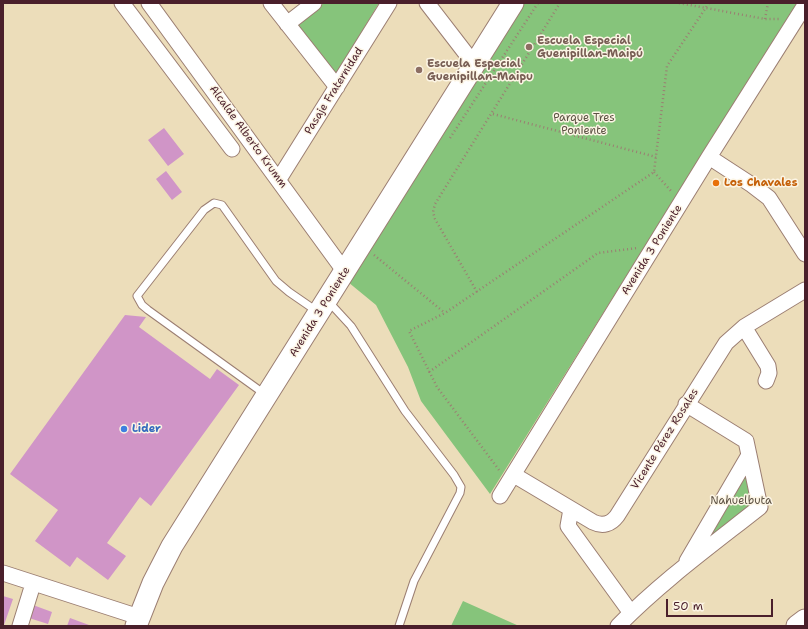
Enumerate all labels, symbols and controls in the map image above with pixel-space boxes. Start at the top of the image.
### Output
place label: Escuela Especial Guenipillan-Maipú [537,34,643,60]
marker: Escuela Especial Guenipillan-Maipú [524,42,534,52]
street label: Pasaje Fraternidad [302,45,366,137]
place label: Escuela Especial Guenipillan-Maipu [427,57,533,83]
marker: Escuela Especial Guenipillan-Maipu [414,65,424,75]
street label: Alcalde Alberto Krumm [206,83,290,191]
park label: Parque Tres Poniente [553,111,615,137]
place label: Los Chavales [724,176,797,190]
marker: Los Chavales [711,178,721,188]
street label: Avenida 3 Poniente [619,202,685,298]
street label: Avenida 3 Poniente [287,264,353,360]
street label: Vicente Pérez Rosales [629,386,701,492]
place label: Lider [132,422,161,436]
marker: Lider [119,424,129,434]
park label: Nahuelbuta [710,494,772,508]
scale bar [668,591,775,617]
text: 50 m [673,598,703,614]

